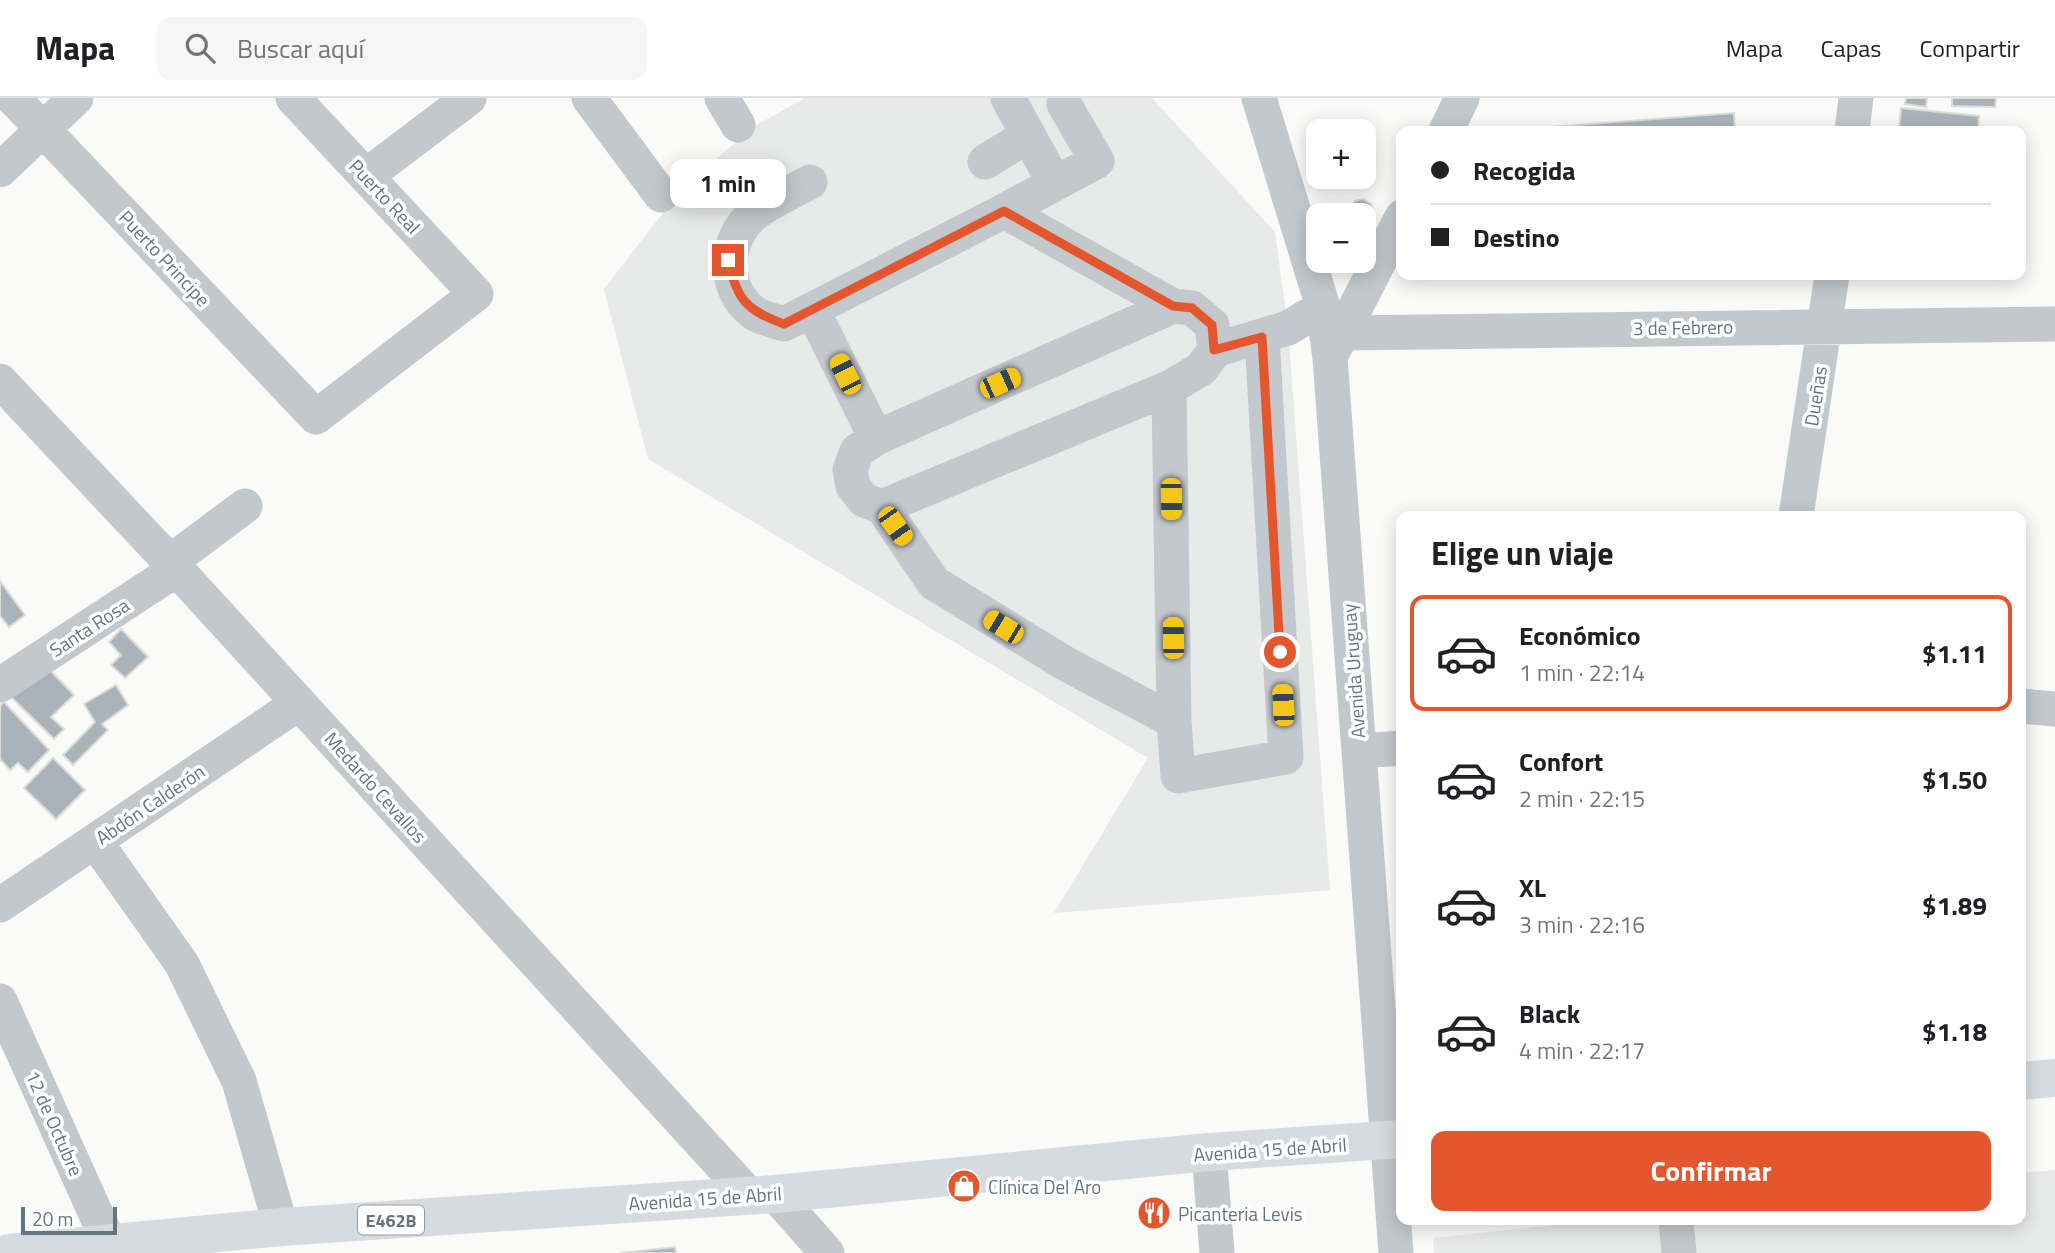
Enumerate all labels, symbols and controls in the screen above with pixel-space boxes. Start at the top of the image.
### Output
search box [157,17,647,80]
text: Mapa [35,23,115,73]
icon: search [181,29,219,67]
text: Buscar aquí [237,29,364,68]
text: Mapa [1726,30,1783,66]
text: Capas [1821,30,1881,66]
text: Compartir [1919,30,2020,66]
map controls [1306,119,1376,273]
button: + [1306,119,1376,189]
text: Recogida [1473,151,1576,190]
street label: Puerto Real [343,152,427,240]
callout: 1 min [670,158,786,208]
text: 1 min [700,166,756,201]
street label: Puerto Principe [113,203,217,313]
button: − [1306,203,1376,273]
text: Destino [1473,218,1560,257]
route end [712,244,744,276]
street label: 3 de Febrero [1633,312,1733,342]
car [827,351,864,397]
street label: Dueñas [1796,364,1834,428]
car [977,365,1024,401]
car [1161,478,1182,520]
car [875,503,916,549]
text: Elige un viaje [1431,529,1614,577]
street label: Santa Rosa [43,590,135,664]
street label: Avenida Uruguay [1334,603,1372,739]
car [980,607,1027,647]
text: Económico [1519,616,1641,655]
car [1163,617,1184,659]
icon: car [1435,622,1498,685]
text: $1.11 [1922,634,1987,673]
route start [1264,636,1296,668]
text: 1 min · 22:14 [1519,655,1645,690]
car [1272,683,1295,727]
street label: Medardo Cevallos [318,725,434,849]
text: Confort [1519,742,1603,781]
icon: car [1435,748,1498,811]
street label: Abdón Calderón [90,757,210,851]
text: $1.50 [1922,760,1987,799]
text: 2 min · 22:15 [1519,781,1645,816]
text: XL [1519,868,1546,907]
icon: car [1435,874,1498,937]
text: $1.89 [1922,886,1987,925]
text: 3 min · 22:16 [1519,907,1645,942]
text: Black [1519,994,1580,1033]
icon: car [1435,1000,1498,1063]
text: $1.18 [1922,1012,1987,1051]
text: 4 min · 22:17 [1519,1033,1645,1068]
street label: 12 de Octubre [19,1066,91,1180]
street label: Avenida 15 de Abril [1192,1129,1348,1169]
button: Confirmar [1431,1131,1991,1211]
shop icon: Clínica Del Aro [945,1167,983,1205]
place label: Clínica Del Aro [988,1172,1101,1201]
street label: Avenida 15 de Abril [627,1178,783,1218]
restaurant icon: Picanteria Levis [1135,1194,1173,1232]
place label: Picanteria Levis [1178,1199,1303,1228]
scale bar [21,1204,117,1236]
text: 20 m [32,1204,73,1233]
road number: E462B [358,1205,424,1234]

